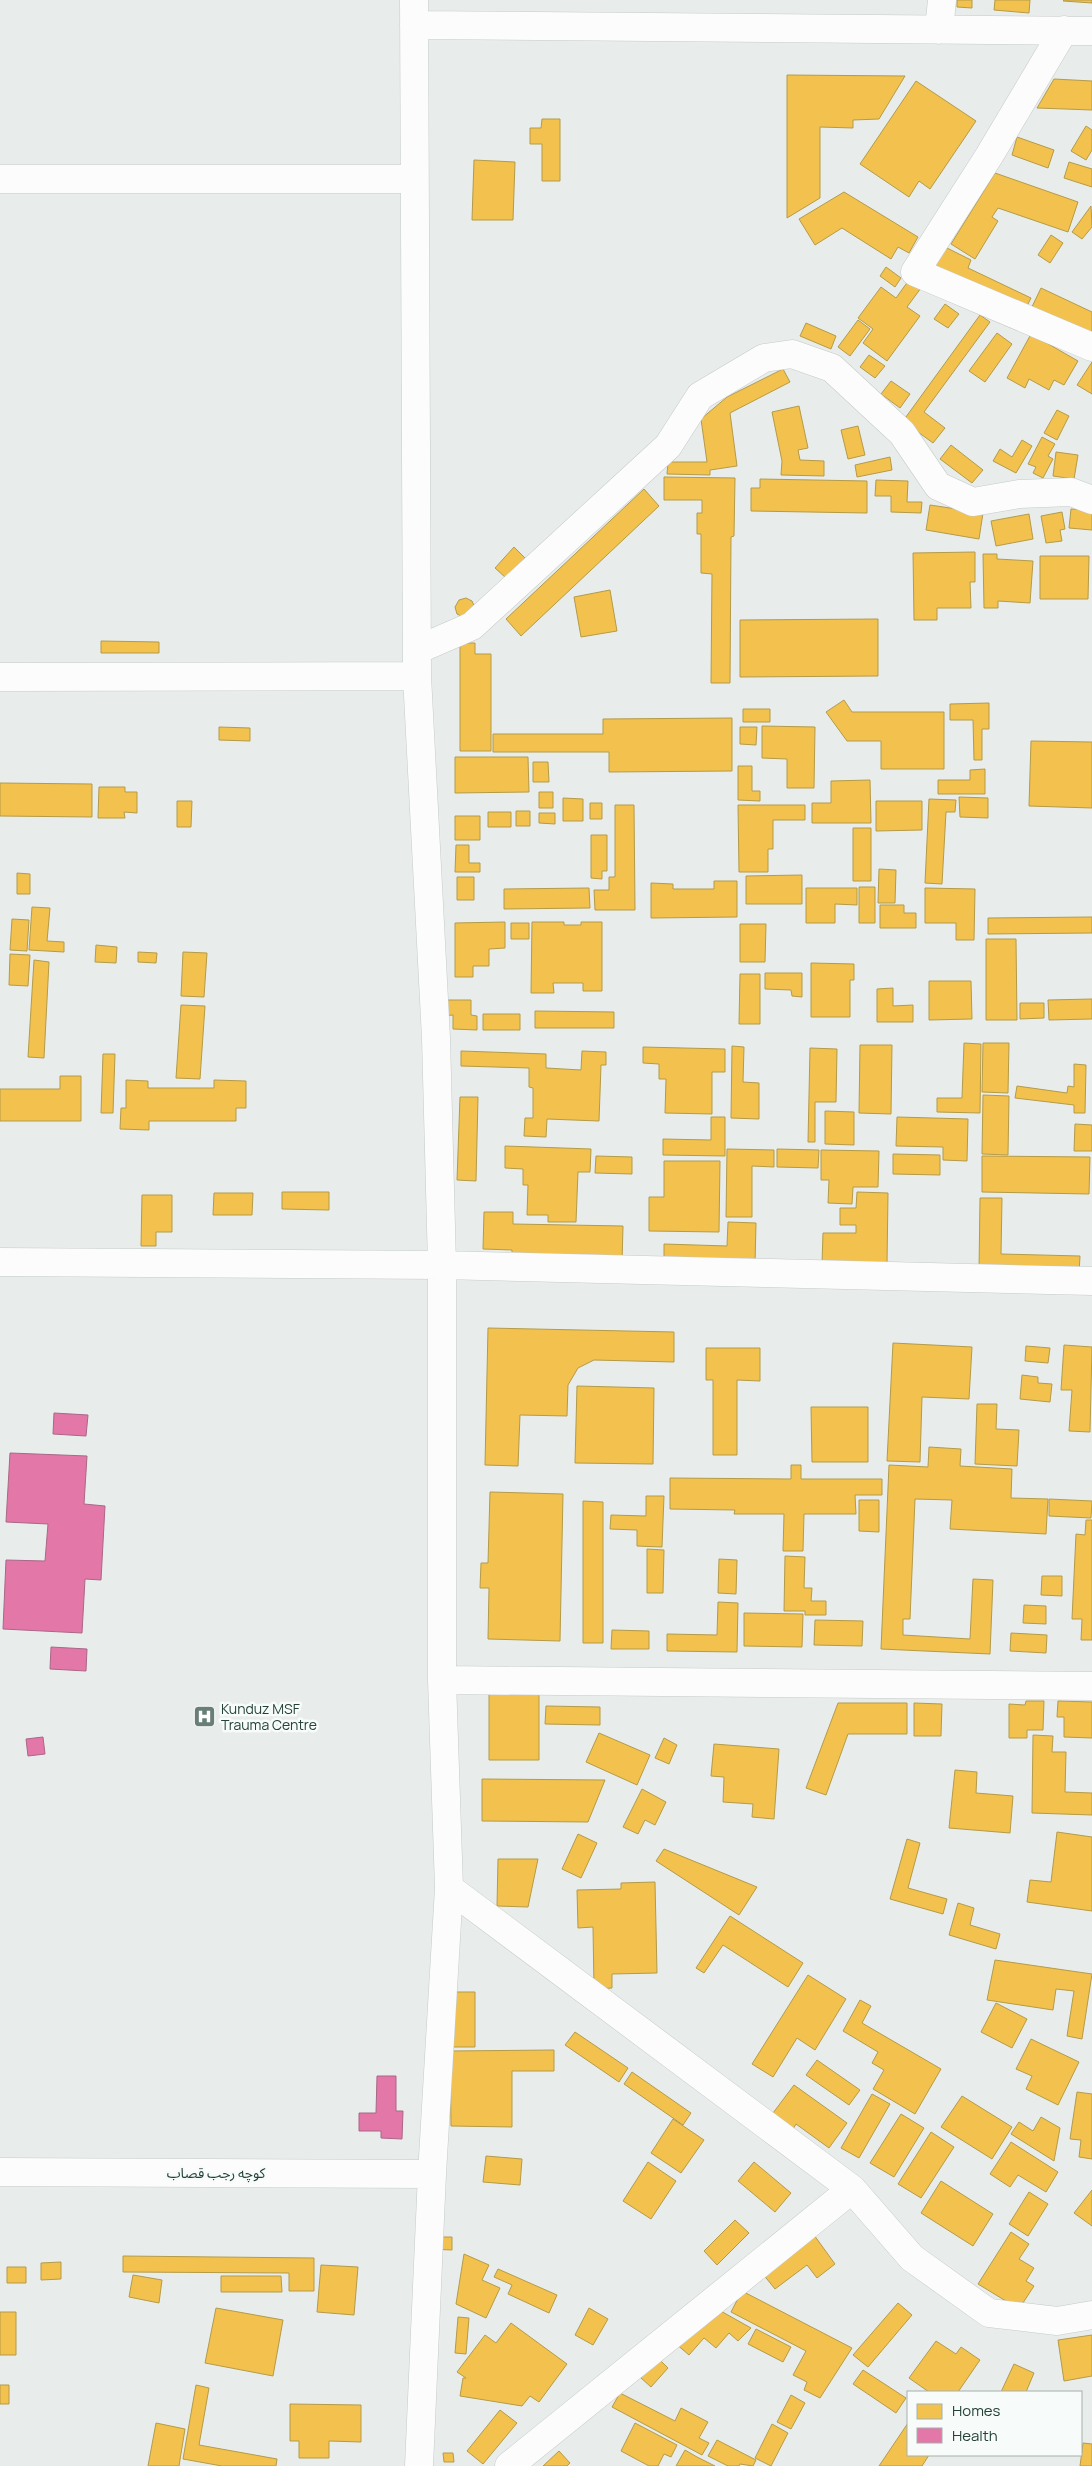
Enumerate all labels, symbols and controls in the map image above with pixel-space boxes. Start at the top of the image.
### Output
place label: Kunduz MSF Trauma Centre [221,1699,317,1734]
hospital icon: Kunduz MSF Trauma Centre [193,1705,217,1729]
street label: کوچه رجب قصاب [167,2163,266,2183]
legend [907,2391,1082,2456]
text: Homes [952,2400,1001,2421]
text: Health [952,2425,998,2446]

